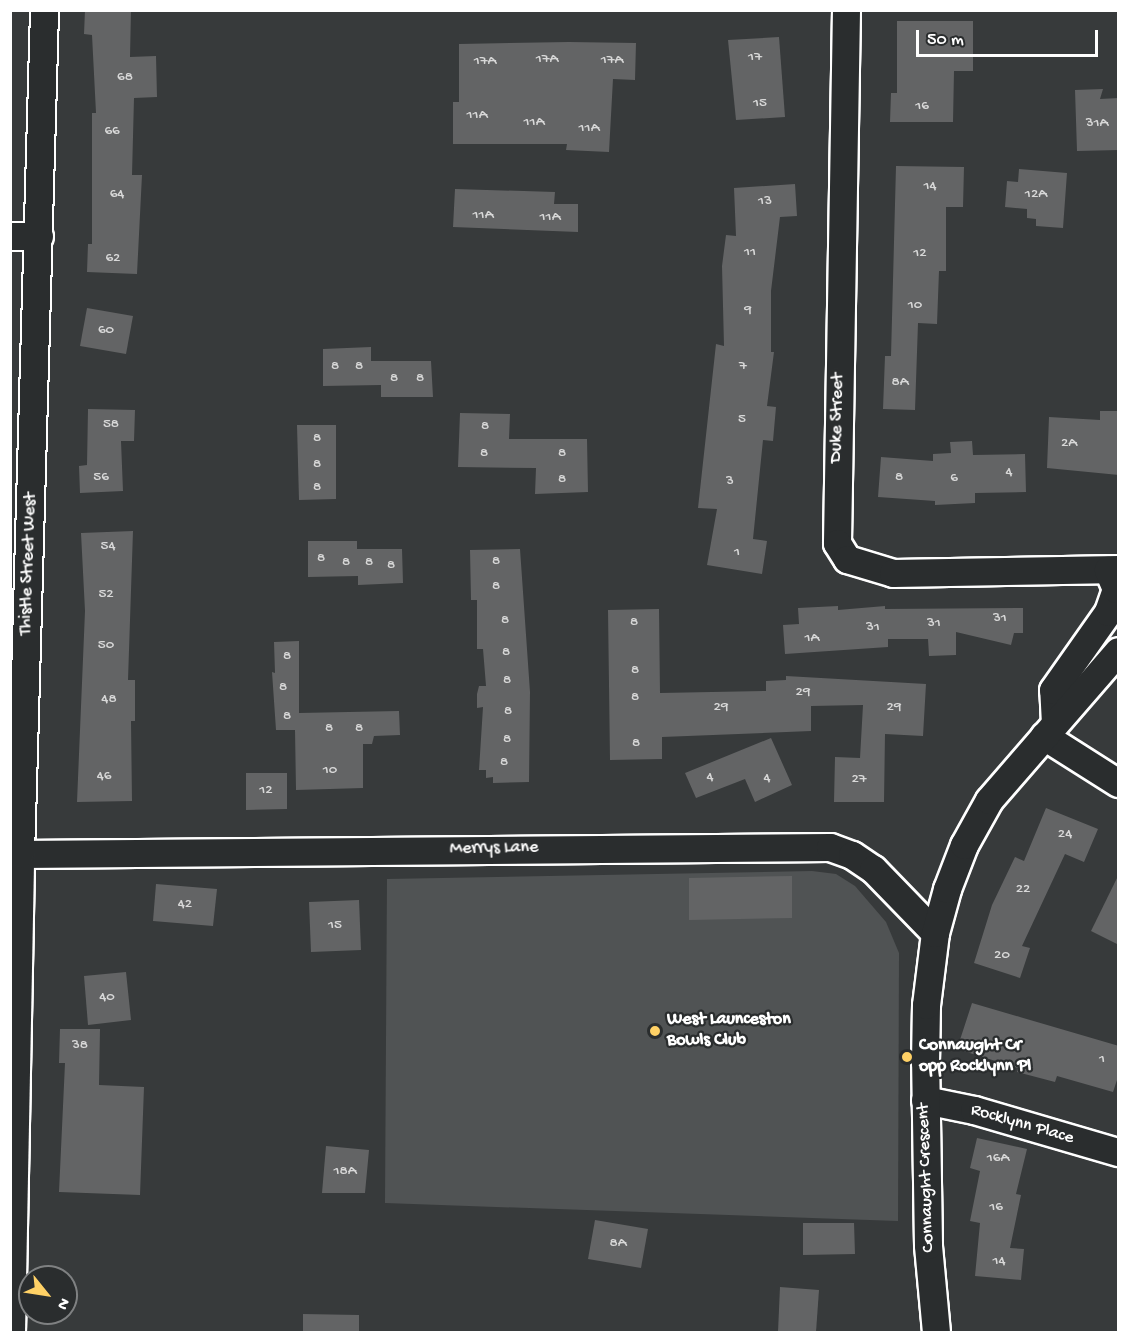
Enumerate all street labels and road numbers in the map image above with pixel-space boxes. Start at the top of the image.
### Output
street label: Duke Street [826,373,850,463]
street label: Thistle Street West [16,492,42,636]
street label: Merrys Lane [449,837,539,861]
street label: Rocklynn Place [968,1100,1076,1150]
street label: Connaught Crescent [914,1103,940,1253]

